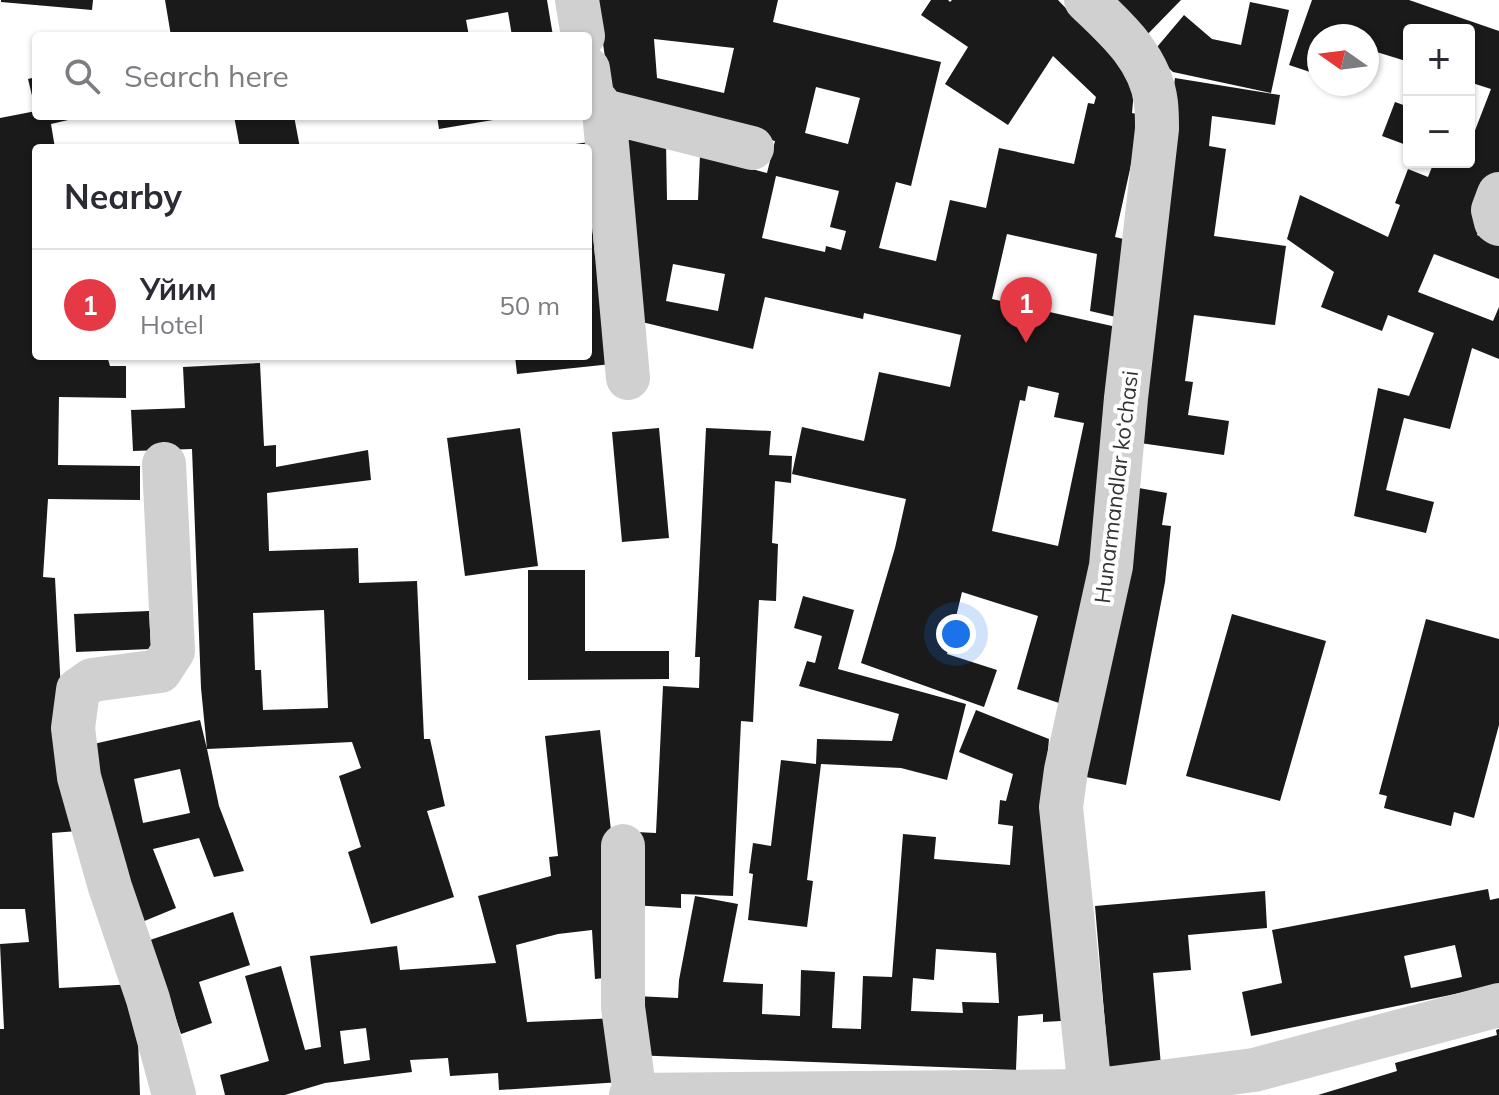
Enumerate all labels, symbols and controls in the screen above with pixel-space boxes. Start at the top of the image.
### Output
north arrow [1307,24,1379,96]
map controls [1403,24,1475,168]
button: + [1403,24,1475,96]
search box [32,32,592,120]
icon: search [60,54,104,98]
text: Search here [124,57,289,95]
button: − [1403,96,1475,168]
text: Nearby [64,175,182,218]
text: Уйим [140,270,217,308]
pin: 1 [1000,277,1052,343]
text: 1 [82,289,98,322]
text: 50 m [499,289,560,322]
text: Hotel [140,308,204,341]
street label: Hunarmandlar ko‘chasi [1088,369,1144,605]
your location [936,614,976,654]

